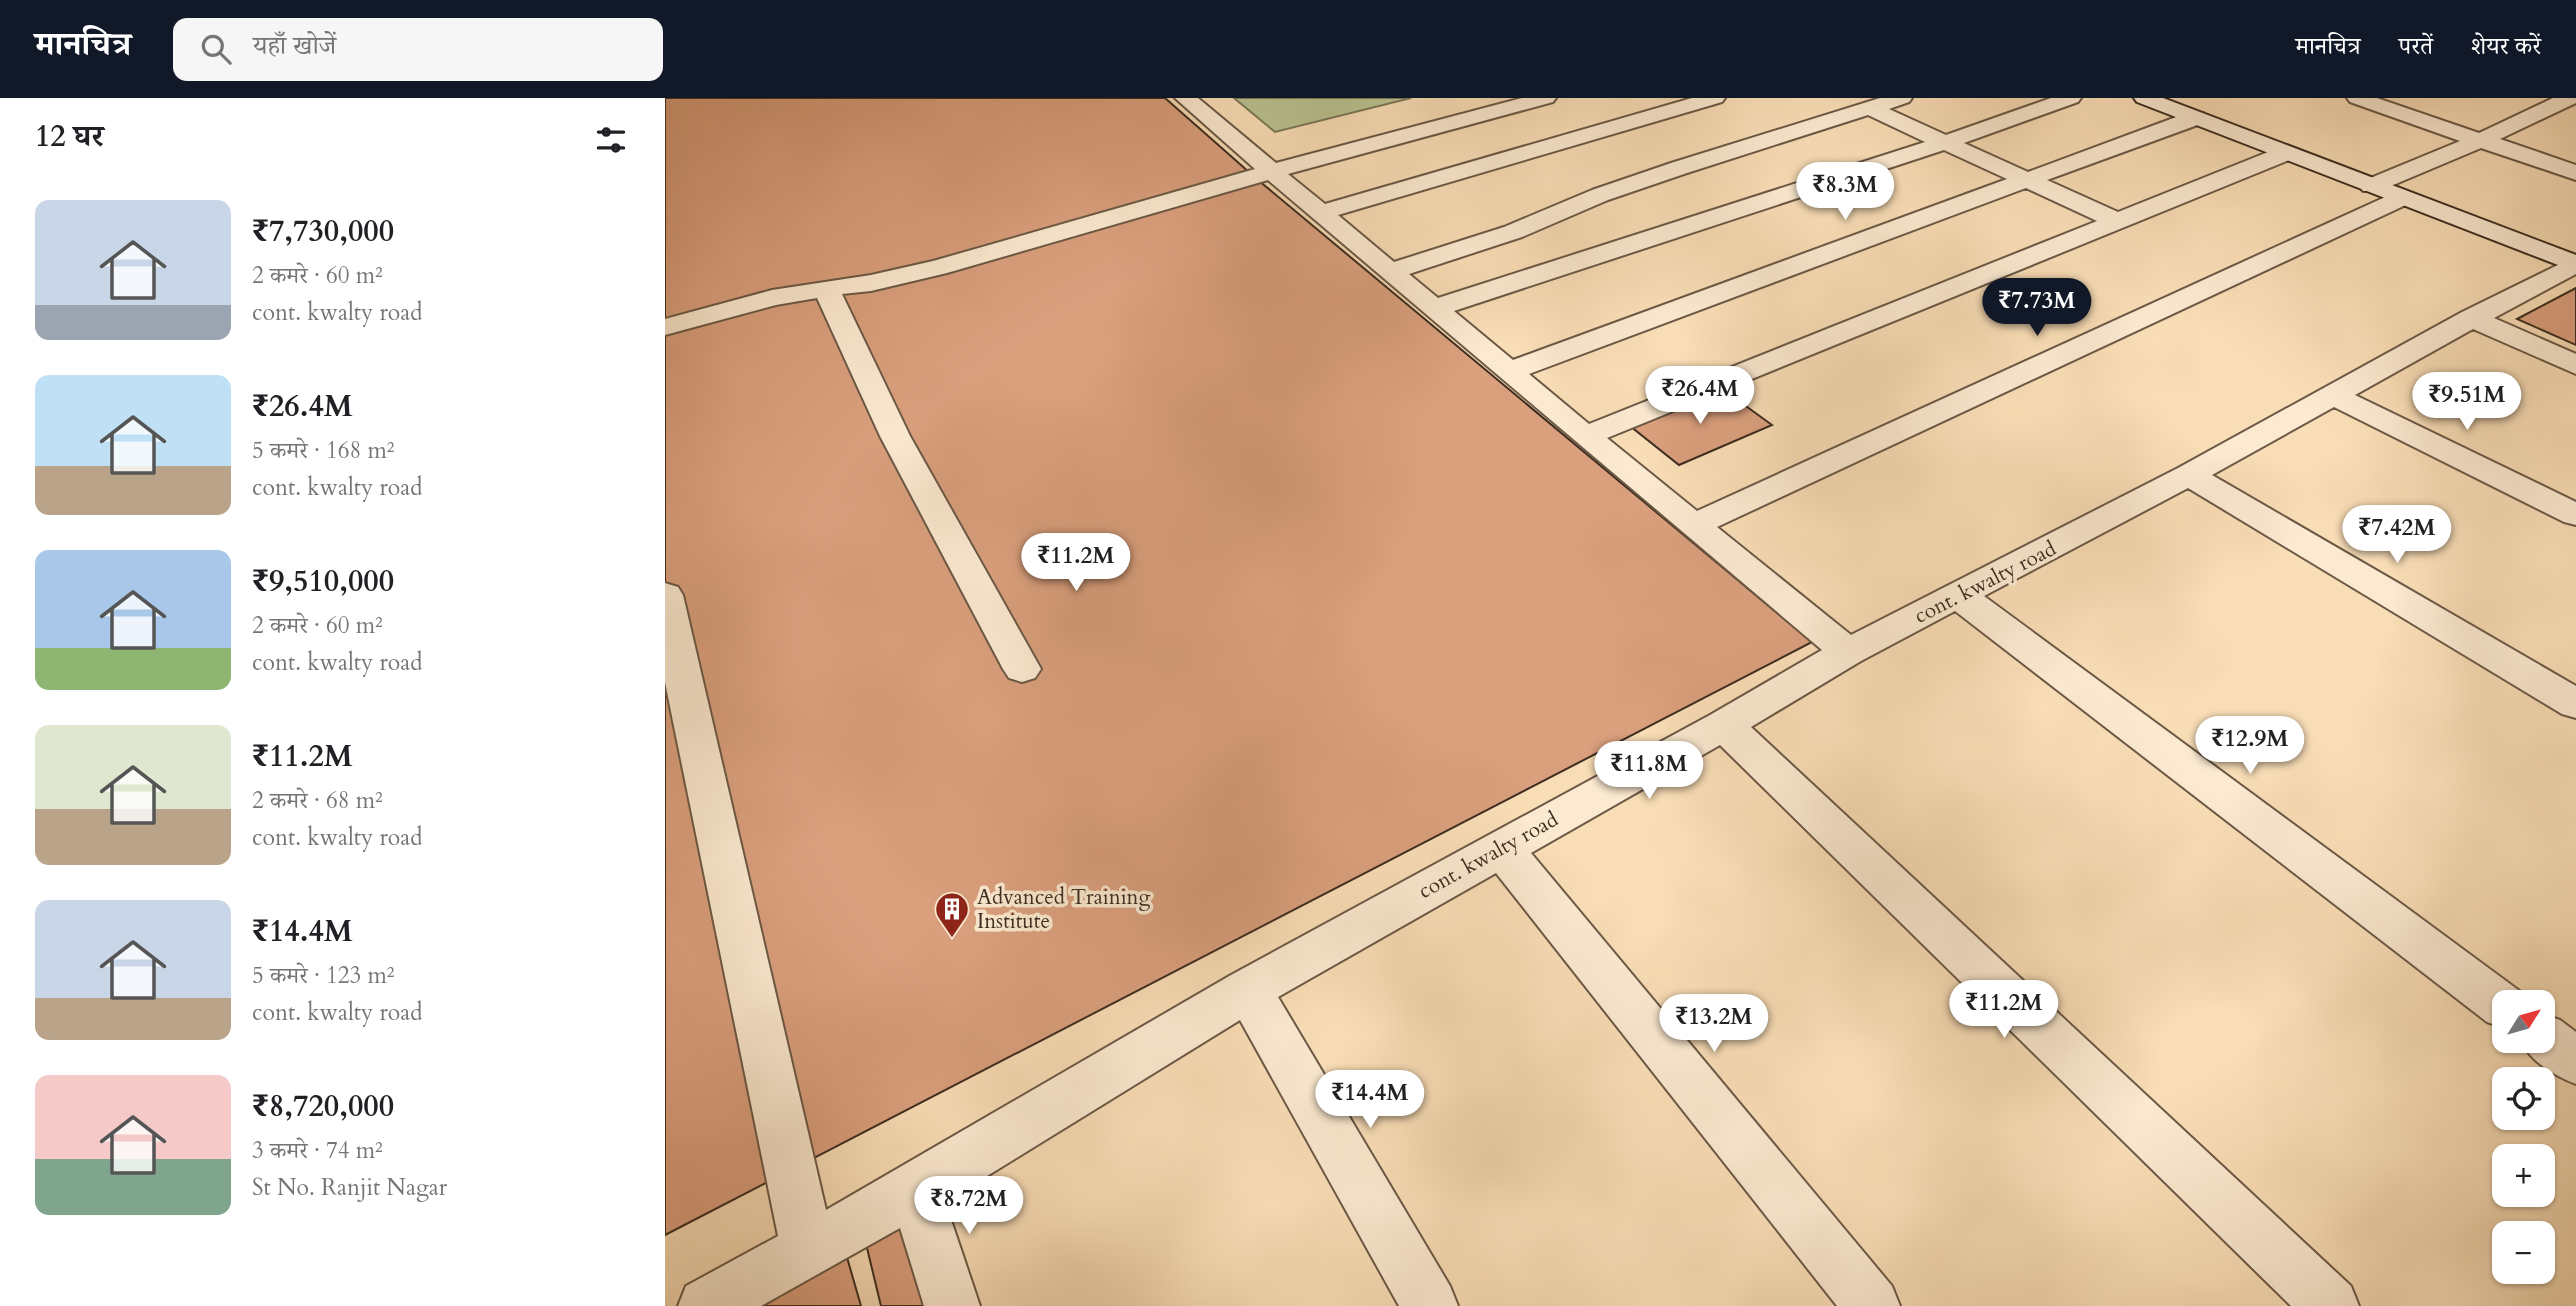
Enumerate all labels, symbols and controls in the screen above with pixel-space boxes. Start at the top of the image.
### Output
search box [173,18,663,81]
text: मानचित्र [35,22,131,67]
text: यहाँ खोजें [253,28,336,63]
icon: search [197,30,235,68]
text: मानचित्र [2296,30,2361,63]
text: परतें [2399,30,2433,63]
text: शेयर करें [2471,30,2541,63]
text: 12 घर [35,116,104,157]
icon: filters [592,121,630,159]
pin: ₹8.3M [1796,162,1894,222]
text: ₹8.3M [1812,169,1878,200]
text: ₹7,730,000 [252,211,394,252]
icon: home [91,228,175,312]
text: 2 कमरे · 60 m² [252,260,383,291]
pin: ₹7.73M [1980,278,2094,338]
text: ₹7.73M [1998,285,2076,316]
text: cont. kwalty road [252,297,422,328]
pin: ₹26.4M [1643,366,1757,426]
pin: ₹9.51M [2410,372,2524,432]
text: ₹26.4M [1661,373,1739,404]
text: ₹9.51M [2428,379,2506,410]
text: ₹26.4M [252,386,353,427]
icon: home [91,403,175,487]
text: 5 कमरे · 168 m² [252,435,395,466]
text: cont. kwalty road [252,472,422,503]
pin: ₹7.42M [2340,505,2454,565]
text: ₹7.42M [2358,512,2436,543]
pin: ₹11.2M [1019,533,1133,593]
street label: cont. kwalty road [1909,534,2061,631]
text: ₹11.2M [1037,540,1115,571]
text: ₹9,510,000 [252,561,394,602]
icon: home [91,578,175,662]
text: 2 कमरे · 60 m² [252,610,383,641]
text: cont. kwalty road [252,647,422,678]
pin: ₹12.9M [2193,716,2307,776]
text: ₹12.9M [2211,723,2289,754]
text: ₹11.2M [252,736,353,777]
pin: ₹11.8M [1592,742,1706,801]
text: ₹11.8M [1610,748,1688,779]
icon: home [91,753,175,837]
text: 2 कमरे · 68 m² [252,785,383,816]
street label: cont. kwalty road [1413,805,1563,906]
text: cont. kwalty road [252,822,422,853]
place label: Advanced Training Institute [977,883,1150,936]
building icon: Advanced Training Institute [933,890,971,939]
text: ₹14.4M [252,911,353,952]
icon: home [91,928,175,1012]
text: 5 कमरे · 123 m² [252,960,395,991]
pin: ₹11.2M [1947,981,2061,1040]
text: ₹11.2M [1965,987,2043,1018]
north arrow [2492,990,2555,1054]
map controls [2492,990,2555,1284]
pin: ₹13.2M [1657,995,1771,1054]
text: cont. kwalty road [252,997,422,1028]
text: ₹13.2M [1675,1001,1753,1032]
button: locate [2492,1067,2555,1130]
pin: ₹14.4M [1313,1070,1427,1130]
text: ₹14.4M [1331,1077,1409,1108]
text: ₹8,720,000 [252,1086,394,1127]
icon: home [91,1103,175,1187]
text: 3 कमरे · 74 m² [252,1135,383,1166]
button: + [2492,1144,2555,1207]
text: St No. Ranjit Nagar [252,1172,447,1203]
pin: ₹8.72M [912,1176,1026,1236]
text: ₹8.72M [930,1183,1008,1214]
button: − [2492,1221,2555,1284]

